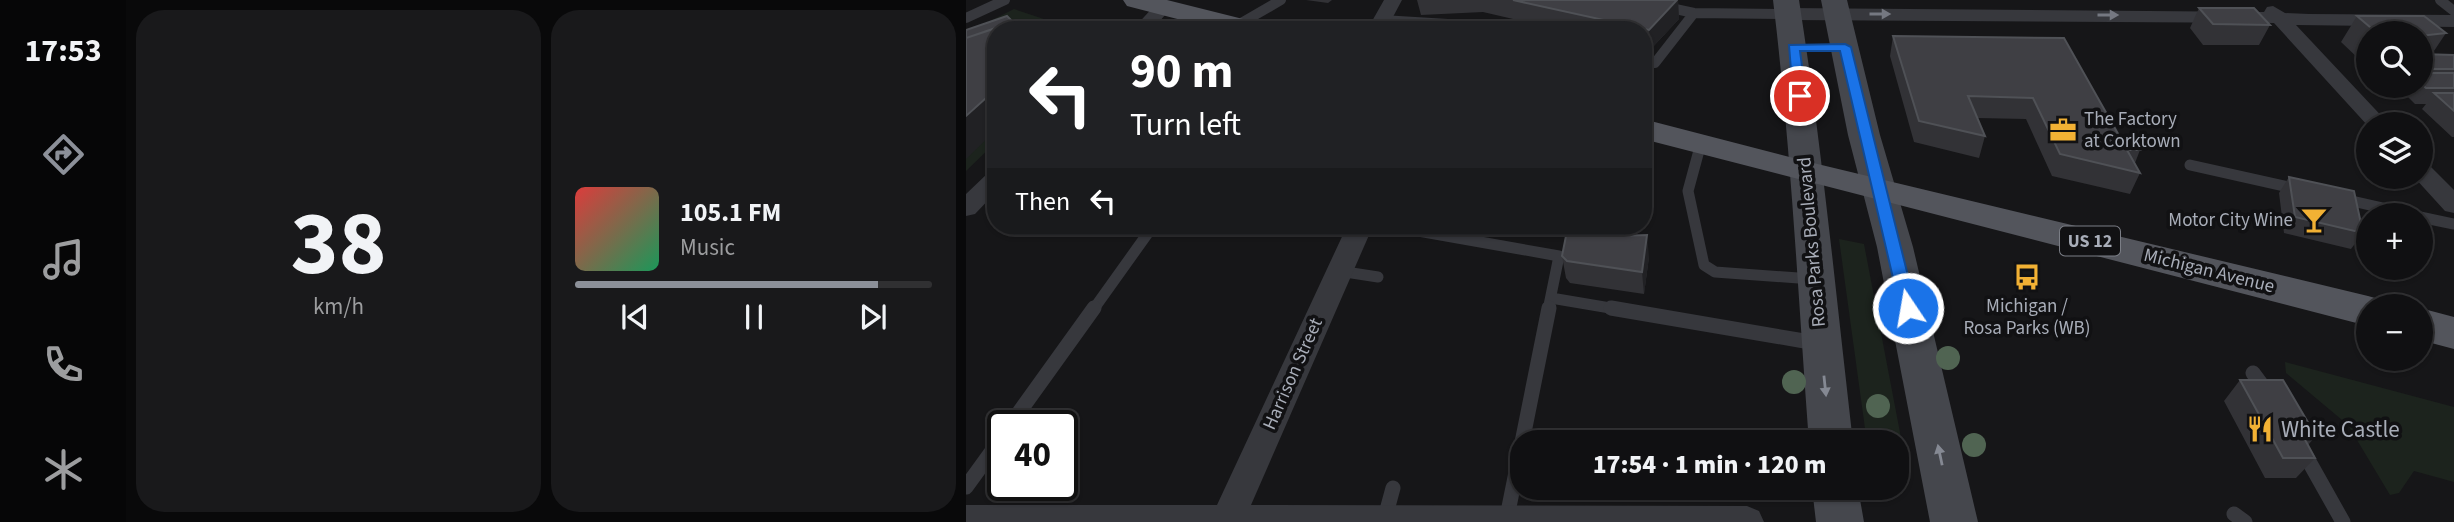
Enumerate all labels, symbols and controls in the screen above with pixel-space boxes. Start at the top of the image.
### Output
one-way arrow [1869,8,1891,20]
one-way arrow [2097,9,2119,21]
map controls [2356,21,2433,371]
button: search [2356,21,2433,98]
text: 17:53 [24,28,102,74]
text: 90 m [1130,37,1234,107]
icon: left [1015,49,1106,140]
pin [1770,66,1830,126]
icon: arrive [1781,77,1819,115]
text: Turn left [1130,102,1241,148]
place label: The Factory at Corktown [2084,106,2181,155]
button: layers [2356,112,2433,189]
office icon: The Factory at Corktown [2048,115,2078,145]
icon: directions [39,130,88,179]
street label: Rosa Parks Boulevard [1791,156,1833,328]
text: 38 [290,180,387,309]
icon: left [1084,182,1122,220]
text: Then [1015,183,1070,220]
text: 105.1 FM [680,194,781,231]
button: + [2356,203,2433,280]
bar icon: Motor City Wine [2299,205,2329,235]
place label: Motor City Wine [2168,207,2293,234]
road number: US 12 [2060,227,2120,256]
text: Music [680,231,735,264]
icon: music [39,235,88,284]
street label: Michigan Avenue [2141,242,2277,300]
bus stop icon: Michigan / Rosa Parks (WB) [2012,262,2042,292]
position arrow [1871,271,1945,345]
text: km/h [313,290,364,323]
place label: Michigan / Rosa Parks (WB) [1963,293,2091,342]
button: − [2356,294,2433,371]
icon: previous [616,298,654,336]
icon: pause [735,298,773,336]
icon: next [854,298,892,336]
street label: Harrison Street [1256,313,1330,434]
icon: phone [39,340,88,389]
one-way arrow [1820,375,1831,397]
speed limit sign: 40 [987,410,1078,501]
place label: White Castle [2281,413,2400,446]
restaurant icon: White Castle [2245,414,2275,444]
one-way arrow [1934,444,1945,466]
icon: climate [39,445,88,494]
text: 17:54 · 1 min · 120 m [1593,446,1826,483]

